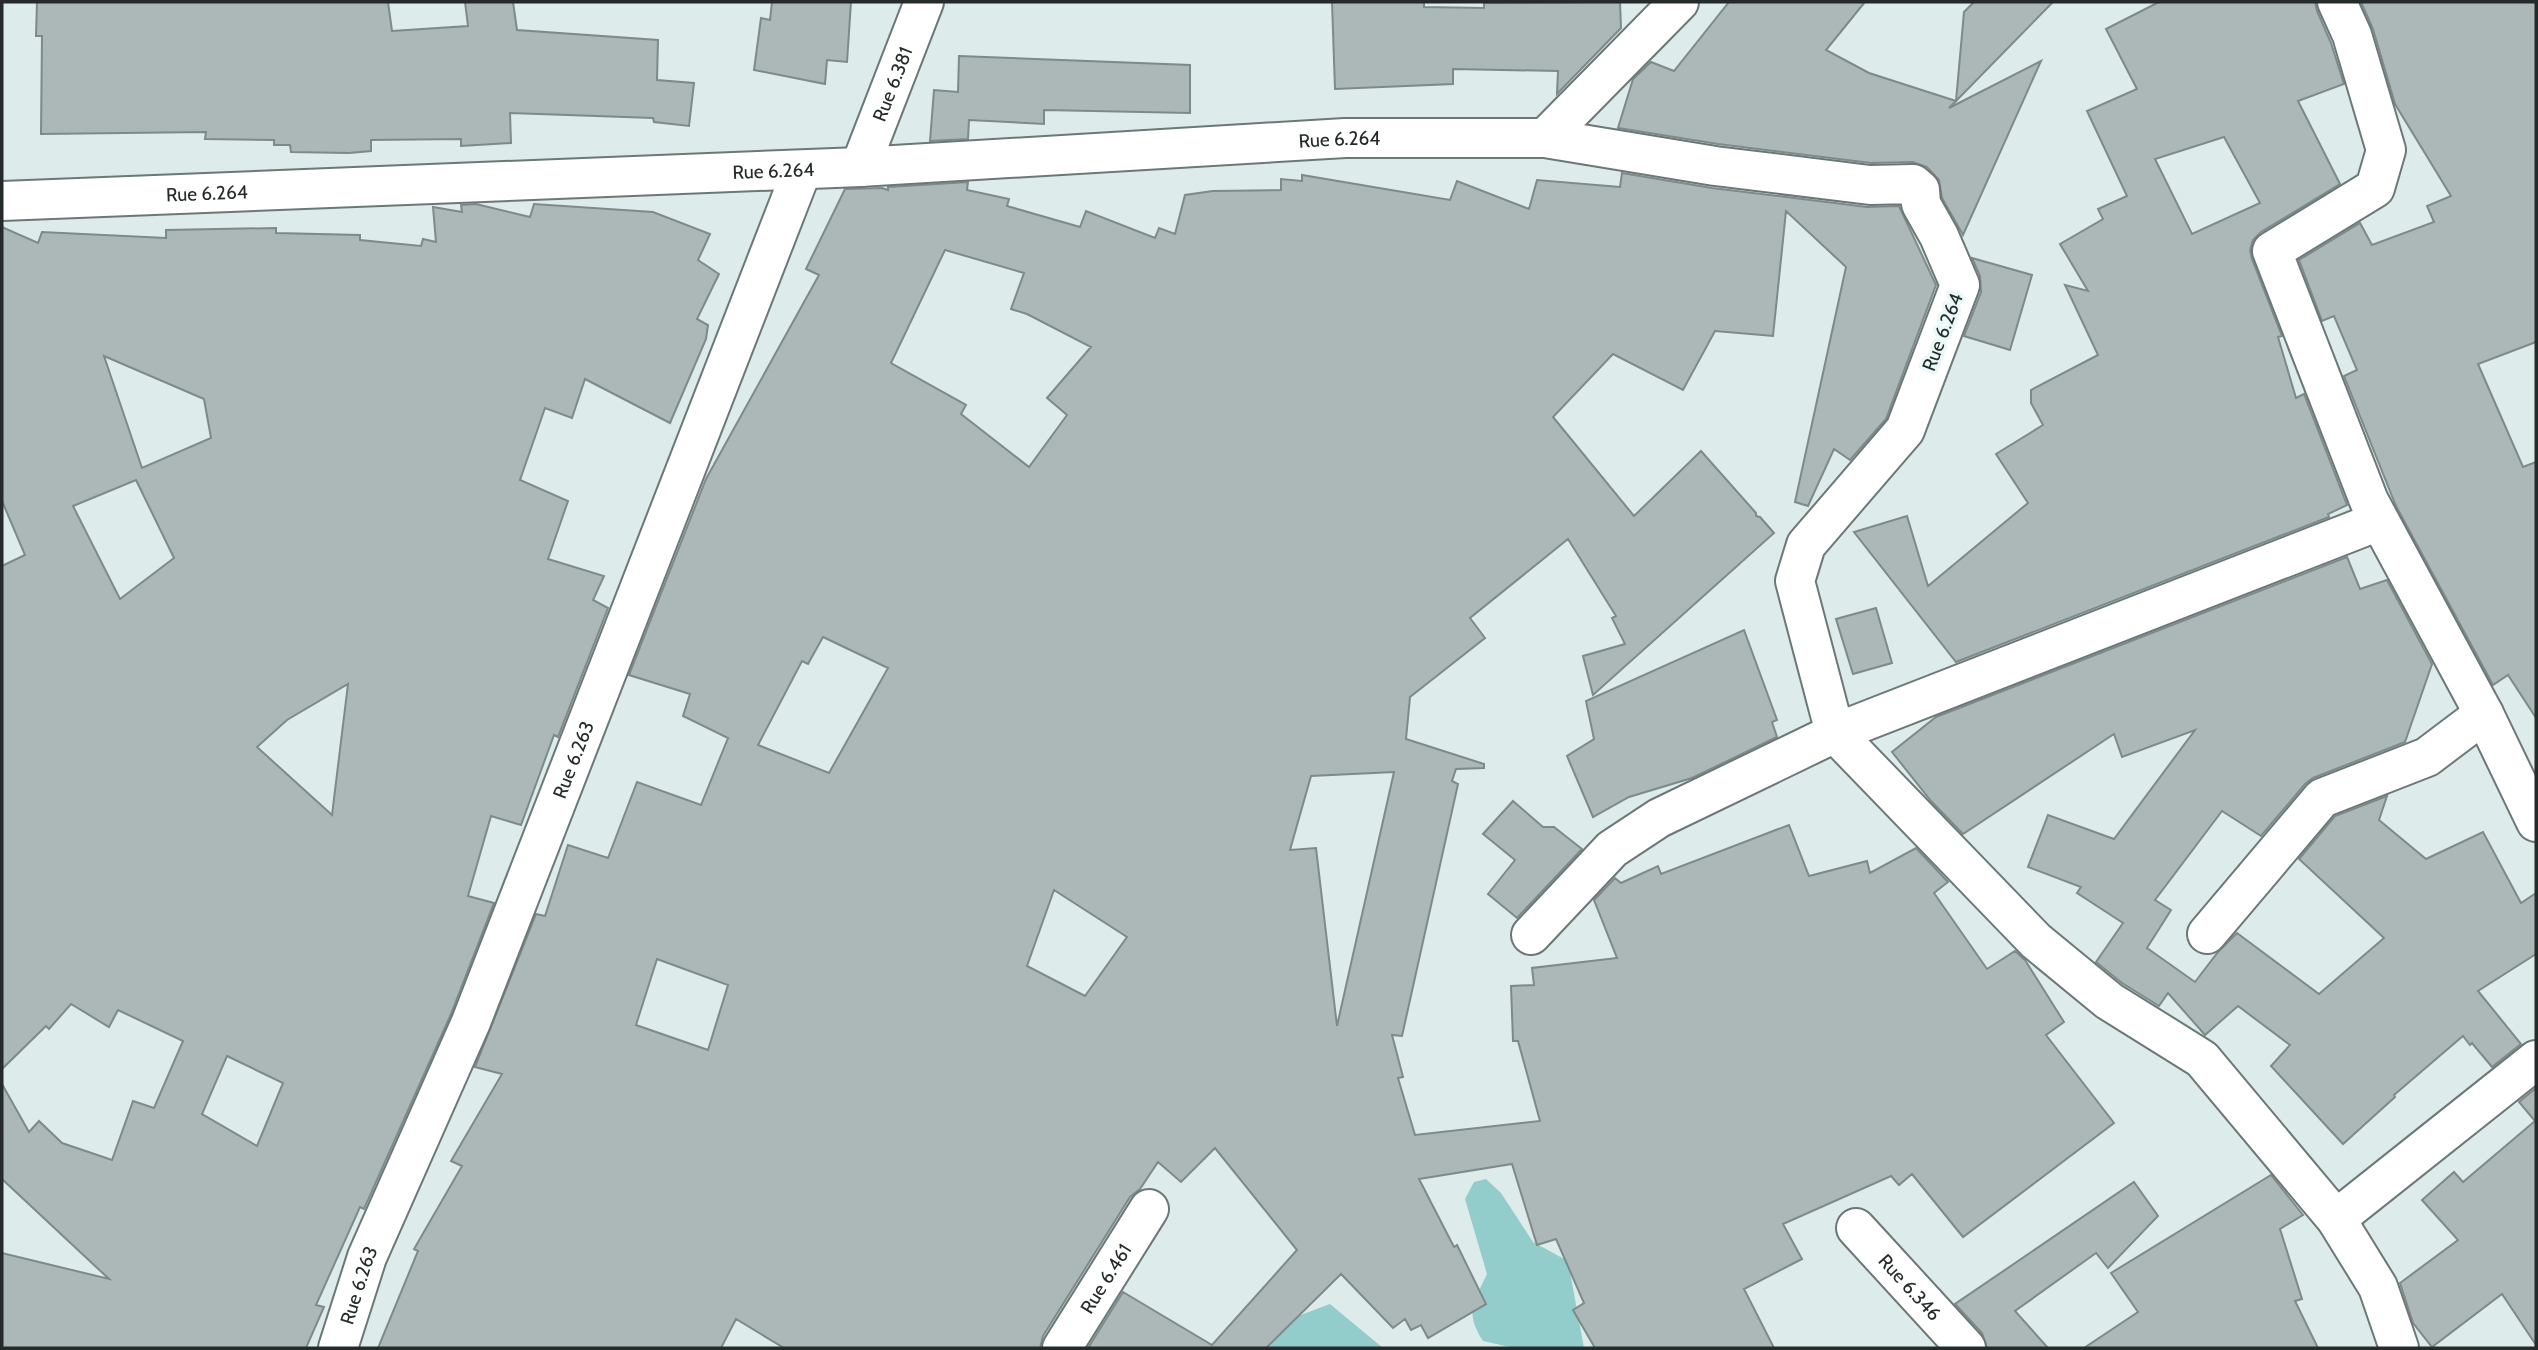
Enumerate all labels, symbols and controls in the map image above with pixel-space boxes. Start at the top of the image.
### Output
street label: Rue 6.381 [868,44,917,125]
street label: Rue 6.264 [1298,127,1380,153]
street label: Rue 6.264 [732,158,815,184]
street label: Rue 6.264 [166,180,248,206]
street label: Rue 6.264 [1917,290,1968,374]
street label: Rue 6.263 [548,718,599,802]
street label: Rue 6.461 [1076,1240,1136,1318]
street label: Rue 6.263 [335,1242,382,1327]
street label: Rue 6.346 [1873,1249,1946,1325]

